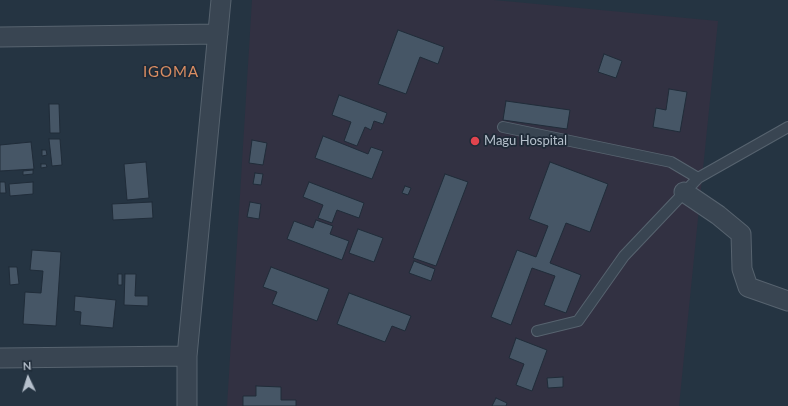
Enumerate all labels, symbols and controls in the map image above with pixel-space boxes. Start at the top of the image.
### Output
district label: IGOMA [143,63,199,81]
place label: Magu Hospital [484,133,567,149]
marker: Magu Hospital [469,135,481,147]
north arrow [8,358,48,398]
text: N [22,359,32,372]

